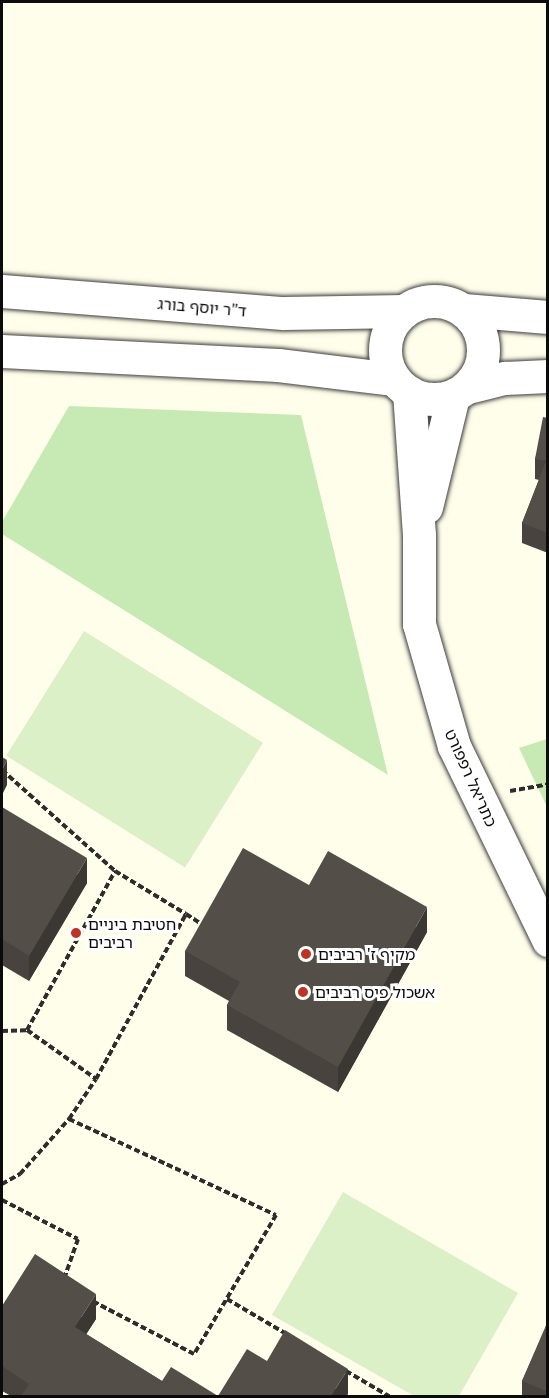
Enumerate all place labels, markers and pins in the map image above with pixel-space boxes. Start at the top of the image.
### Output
place label: חטיבת ביניים רביבים [88,914,176,952]
marker: חטיבת ביניים רביבים [69,926,83,940]
place label: מקיף ז' רביבים [318,944,415,964]
marker: מקיף ז' רביבים [299,947,313,961]
place label: אשכול פיס רביבים [315,982,435,1002]
marker: אשכול פיס רביבים [296,985,310,999]

